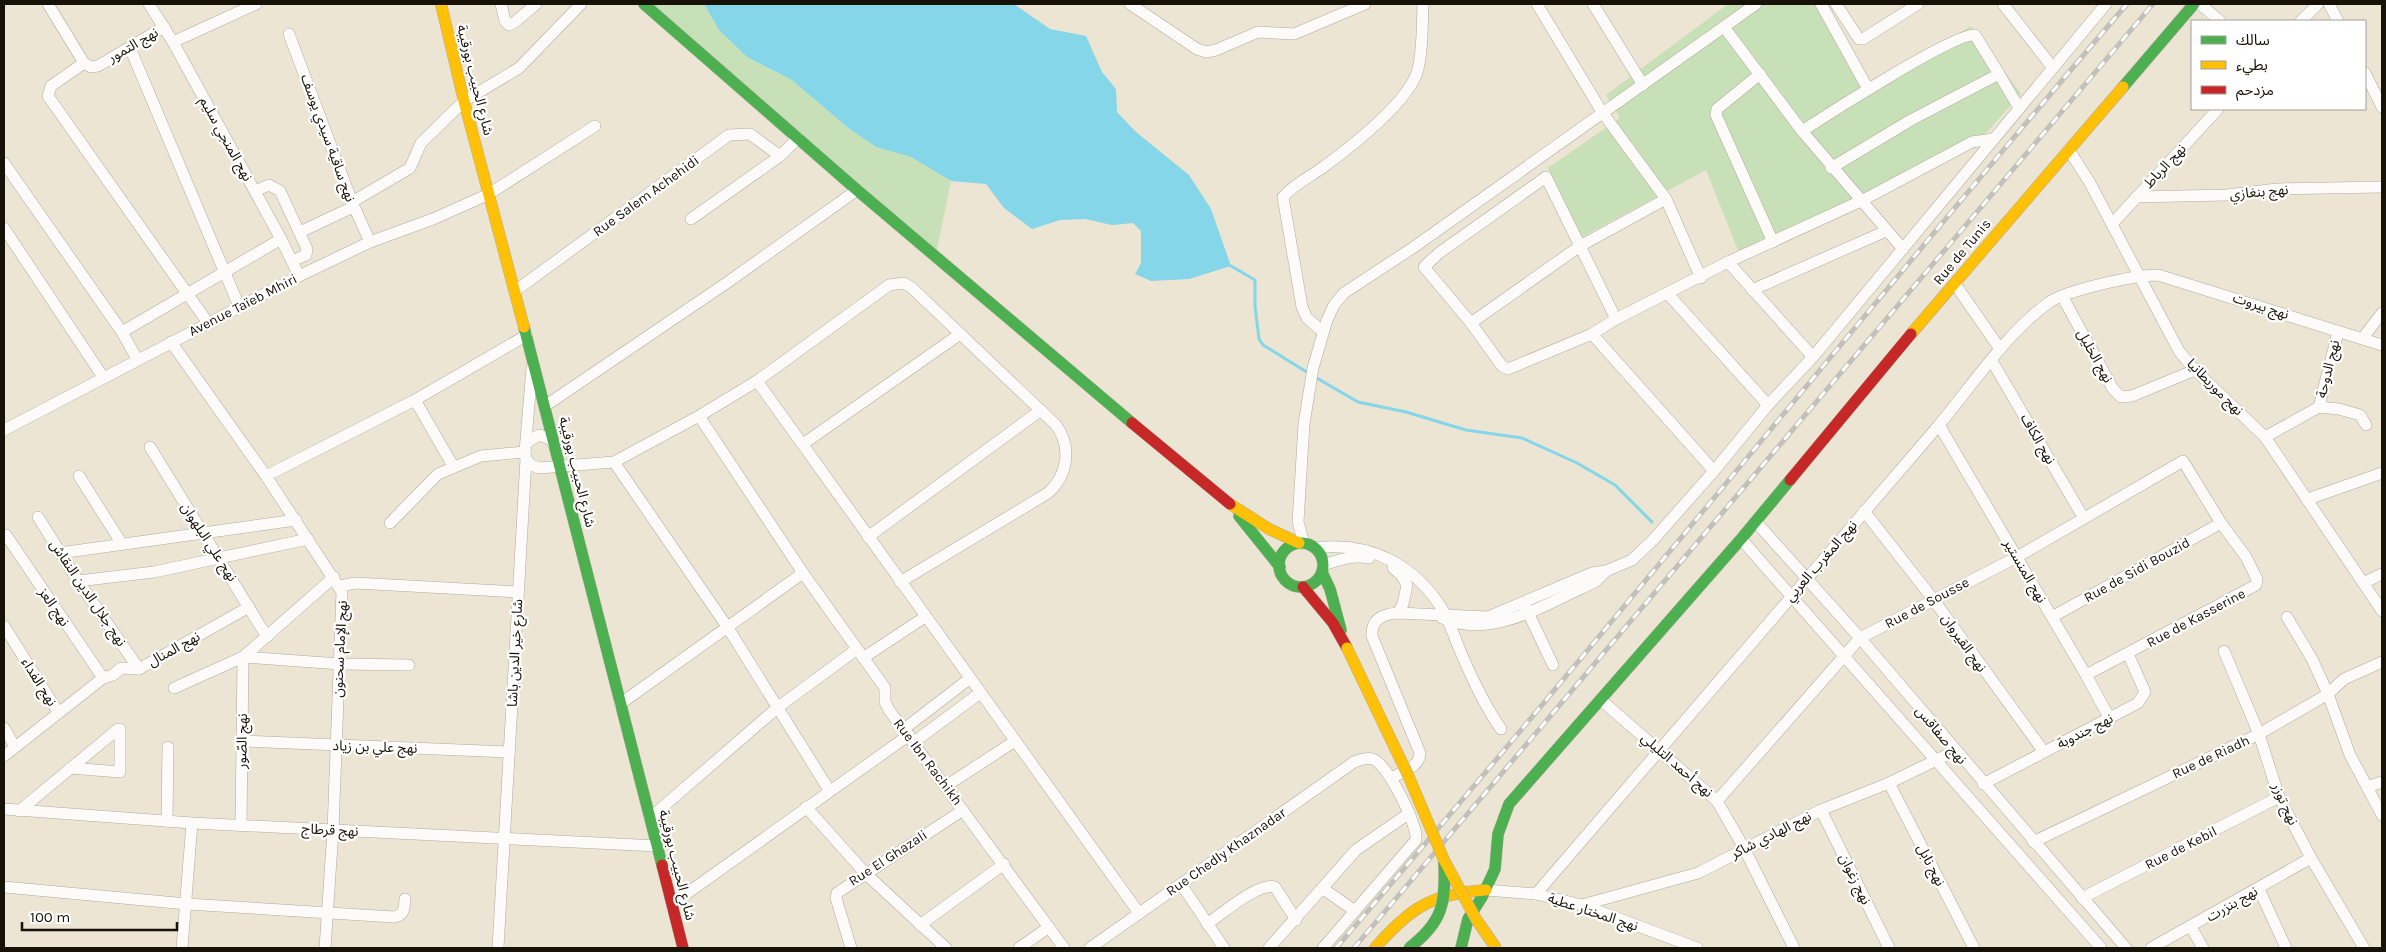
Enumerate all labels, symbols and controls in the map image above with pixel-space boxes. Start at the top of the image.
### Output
legend [2191,20,2366,110]
street label: شارع الحبيب بورقيبة [451,23,497,138]
street label: نهج التمور [104,24,162,68]
text: سالك [2236,31,2270,49]
text: بطيء [2236,56,2268,76]
street label: نهج ساقية سيدي يوسف [295,72,359,205]
text: مزدحم [2236,81,2274,101]
street label: نهج المنجي سليم [194,94,256,185]
street label: نهج الرباط [2140,140,2191,193]
street label: Rue Salem Achehidi [590,152,702,240]
street label: نهج بنغازي [2229,181,2290,205]
street label: Rue de Tunis [1929,216,1995,288]
street label: Avenue Taïeb Mhiri [186,270,300,340]
street label: نهج بيروت [2230,289,2291,325]
street label: نهج الخليل [2072,326,2117,387]
street label: نهج الدوحة [2313,338,2345,400]
street label: نهج موريطانيا [2182,355,2247,420]
street label: نهج الكاف [2015,411,2059,468]
street label: شارع الحبيب بورقيبة [553,415,599,530]
street label: نهج علي البلهوان [175,499,241,586]
street label: نهج المغرب العربي [1781,517,1863,606]
street label: Rue de Sidi Bouzid [2081,534,2193,606]
street label: نهج المنستير [1998,535,2050,607]
street label: نهج جلال الدين النقاش [44,537,130,651]
street label: Rue de Sousse [1882,574,1972,632]
street label: نهج العز [33,584,73,631]
street label: Rue de Kasserine [2144,585,2248,651]
street label: شارع خير الدين باشا [504,599,528,707]
street label: نهج الإمام سحنون [329,600,353,698]
street label: نهج القيروان [1936,611,1990,677]
street label: نهج المنال [145,628,204,672]
street label: نهج الفداء [16,655,61,711]
street label: نهج صفاقس [1910,702,1970,769]
street label: نهج جندوبة [2054,710,2117,754]
street label: نهج الصّور [233,713,253,770]
street label: Rue Ibn Rachikh [890,715,966,809]
street label: نهج أحمد التليلي [1636,729,1717,803]
street label: Rue de Riadh [2170,732,2252,782]
street label: نهج علي بن زياد [332,737,418,759]
street label: نهج توزر [2266,779,2302,829]
street label: Rue Chedly Khaznadar [1163,804,1290,900]
street label: نهج الهادي شاكر [1727,807,1815,865]
street label: شارع الحبيب بورقيبة [653,808,699,923]
street label: نهج قرطاج [301,820,359,842]
street label: Rue de Kebil [2142,823,2220,873]
street label: Rue El Ghazali [846,826,930,890]
street label: نهج نابل [1911,841,1949,890]
street label: نهج زغوان [1834,851,1875,908]
street label: نهج بنزرت [2203,882,2262,927]
street label: نهج المختار عطية [1545,889,1641,937]
scale bar [22,900,178,932]
text: 100 m [30,908,70,926]

